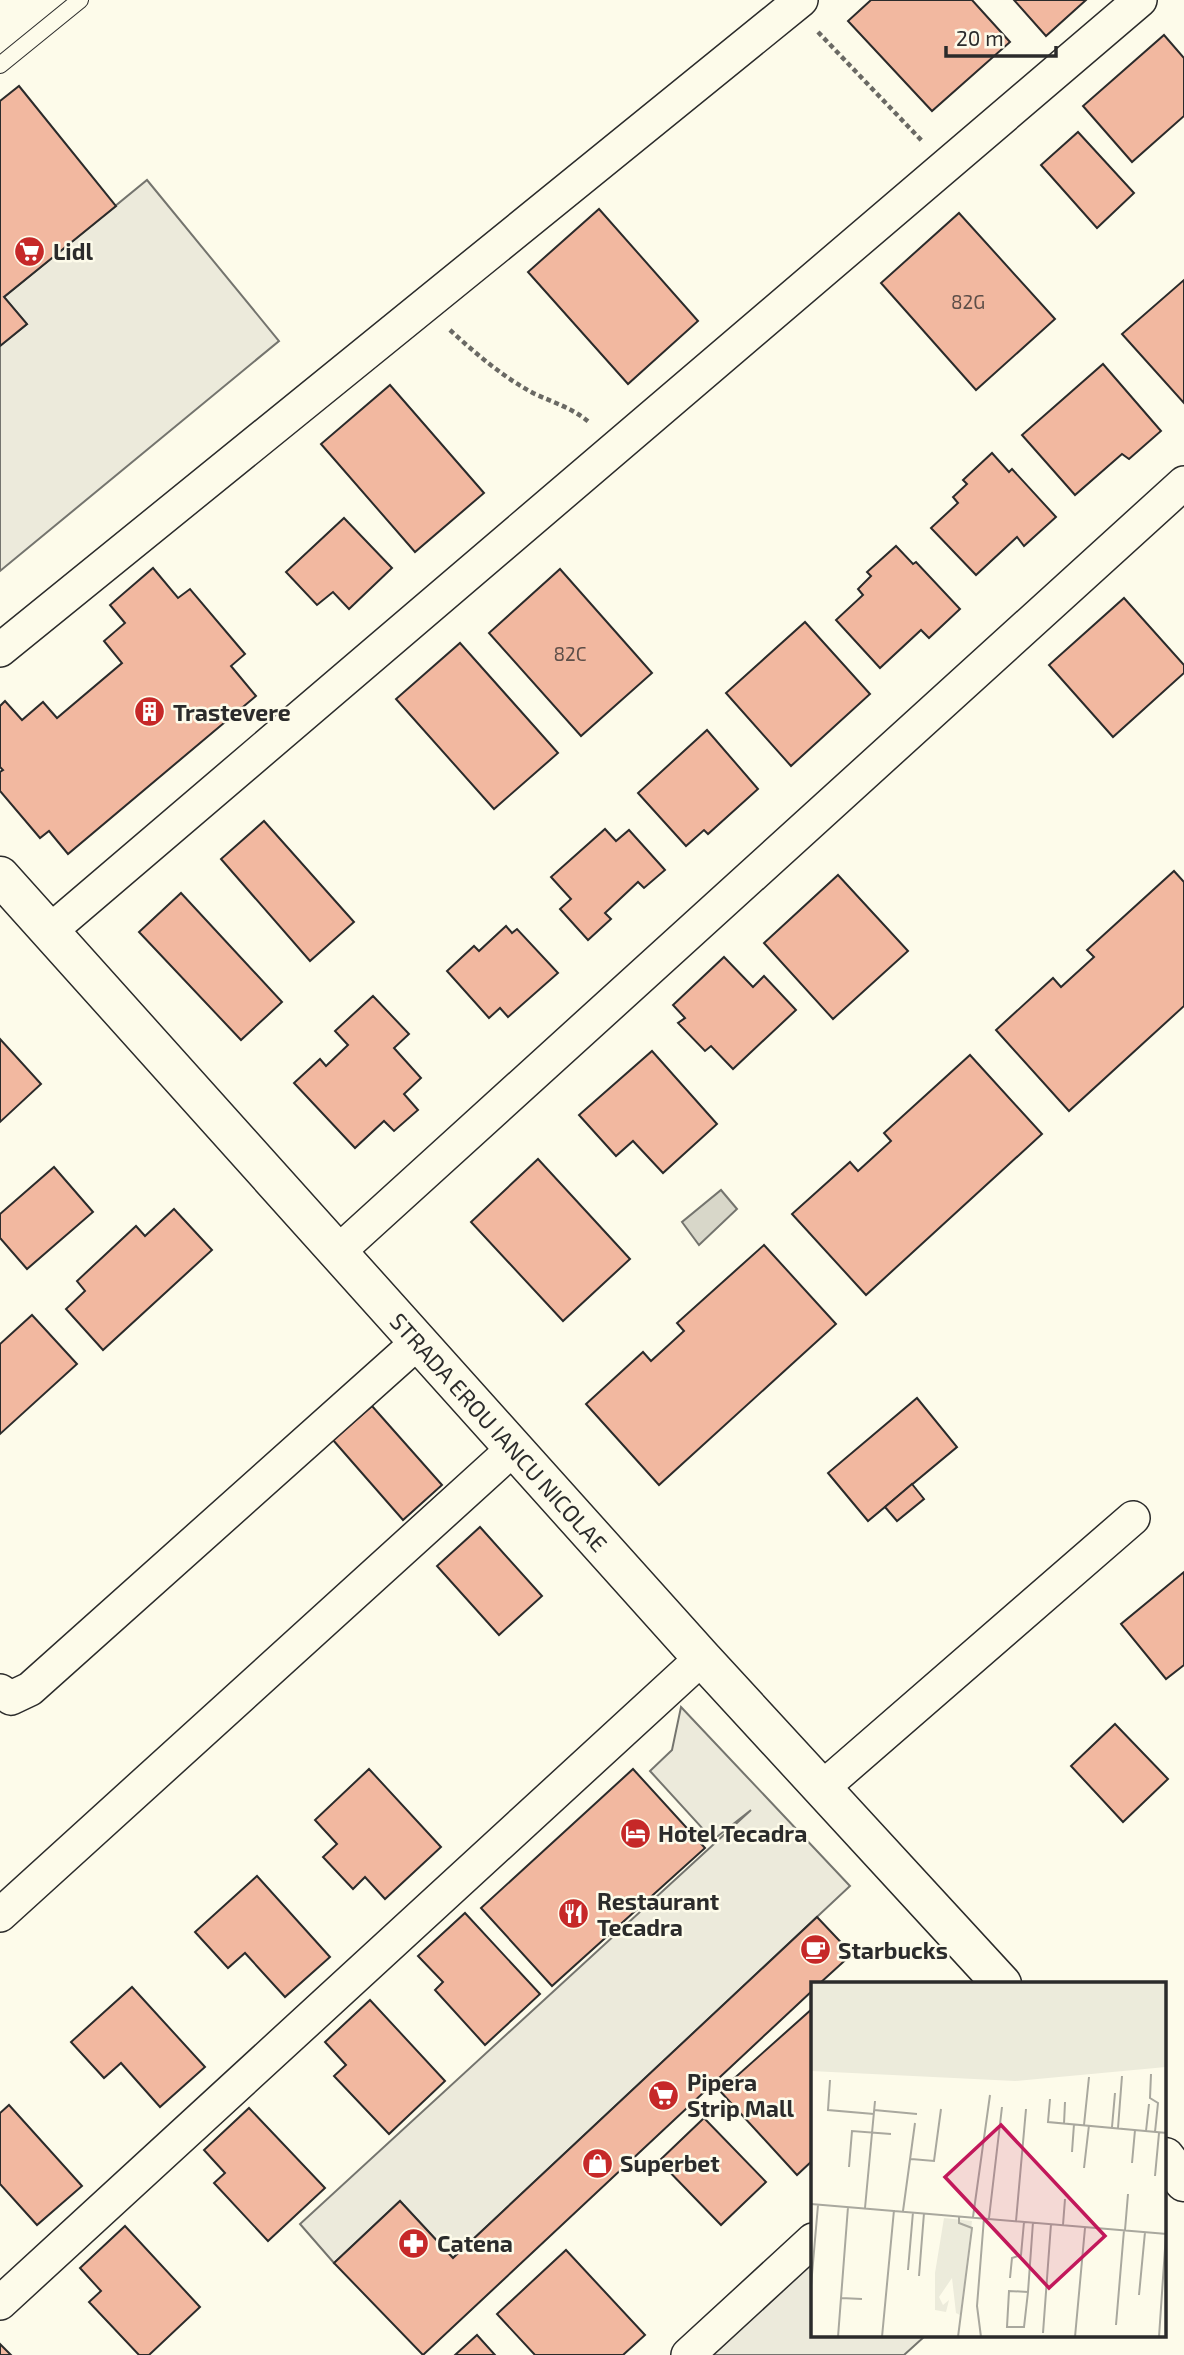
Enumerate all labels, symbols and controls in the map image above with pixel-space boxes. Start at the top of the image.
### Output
scale bar [946,14,1056,58]
text: 20 m [956,25,1004,50]
supermarket icon: Lidl [13,234,47,268]
place label: Lidl [53,237,93,265]
house number: 82G [951,290,985,313]
house number: 82C [553,642,587,665]
building icon: Trastevere [133,695,167,729]
place label: Trastevere [173,698,291,726]
street label: STRADA EROU IANCU NICOLAE [384,1307,614,1557]
hotel icon: Hotel Tecadra [618,1816,652,1850]
place label: Hotel Tecadra [658,1819,807,1847]
place label: Restaurant Tecadra [597,1887,719,1941]
restaurant icon: Restaurant Tecadra [557,1897,591,1931]
cafe icon: Starbucks [798,1933,832,1967]
place label: Starbucks [838,1936,948,1964]
inset map [811,1982,1166,2338]
place label: Pipera Strip Mall [687,2068,794,2122]
supermarket icon: Pipera Strip Mall [647,2078,681,2112]
shop icon: Superbet [580,2146,614,2180]
place label: Superbet [620,2149,720,2177]
pharmacy icon: Catena [397,2226,431,2260]
place label: Catena [437,2229,513,2257]

